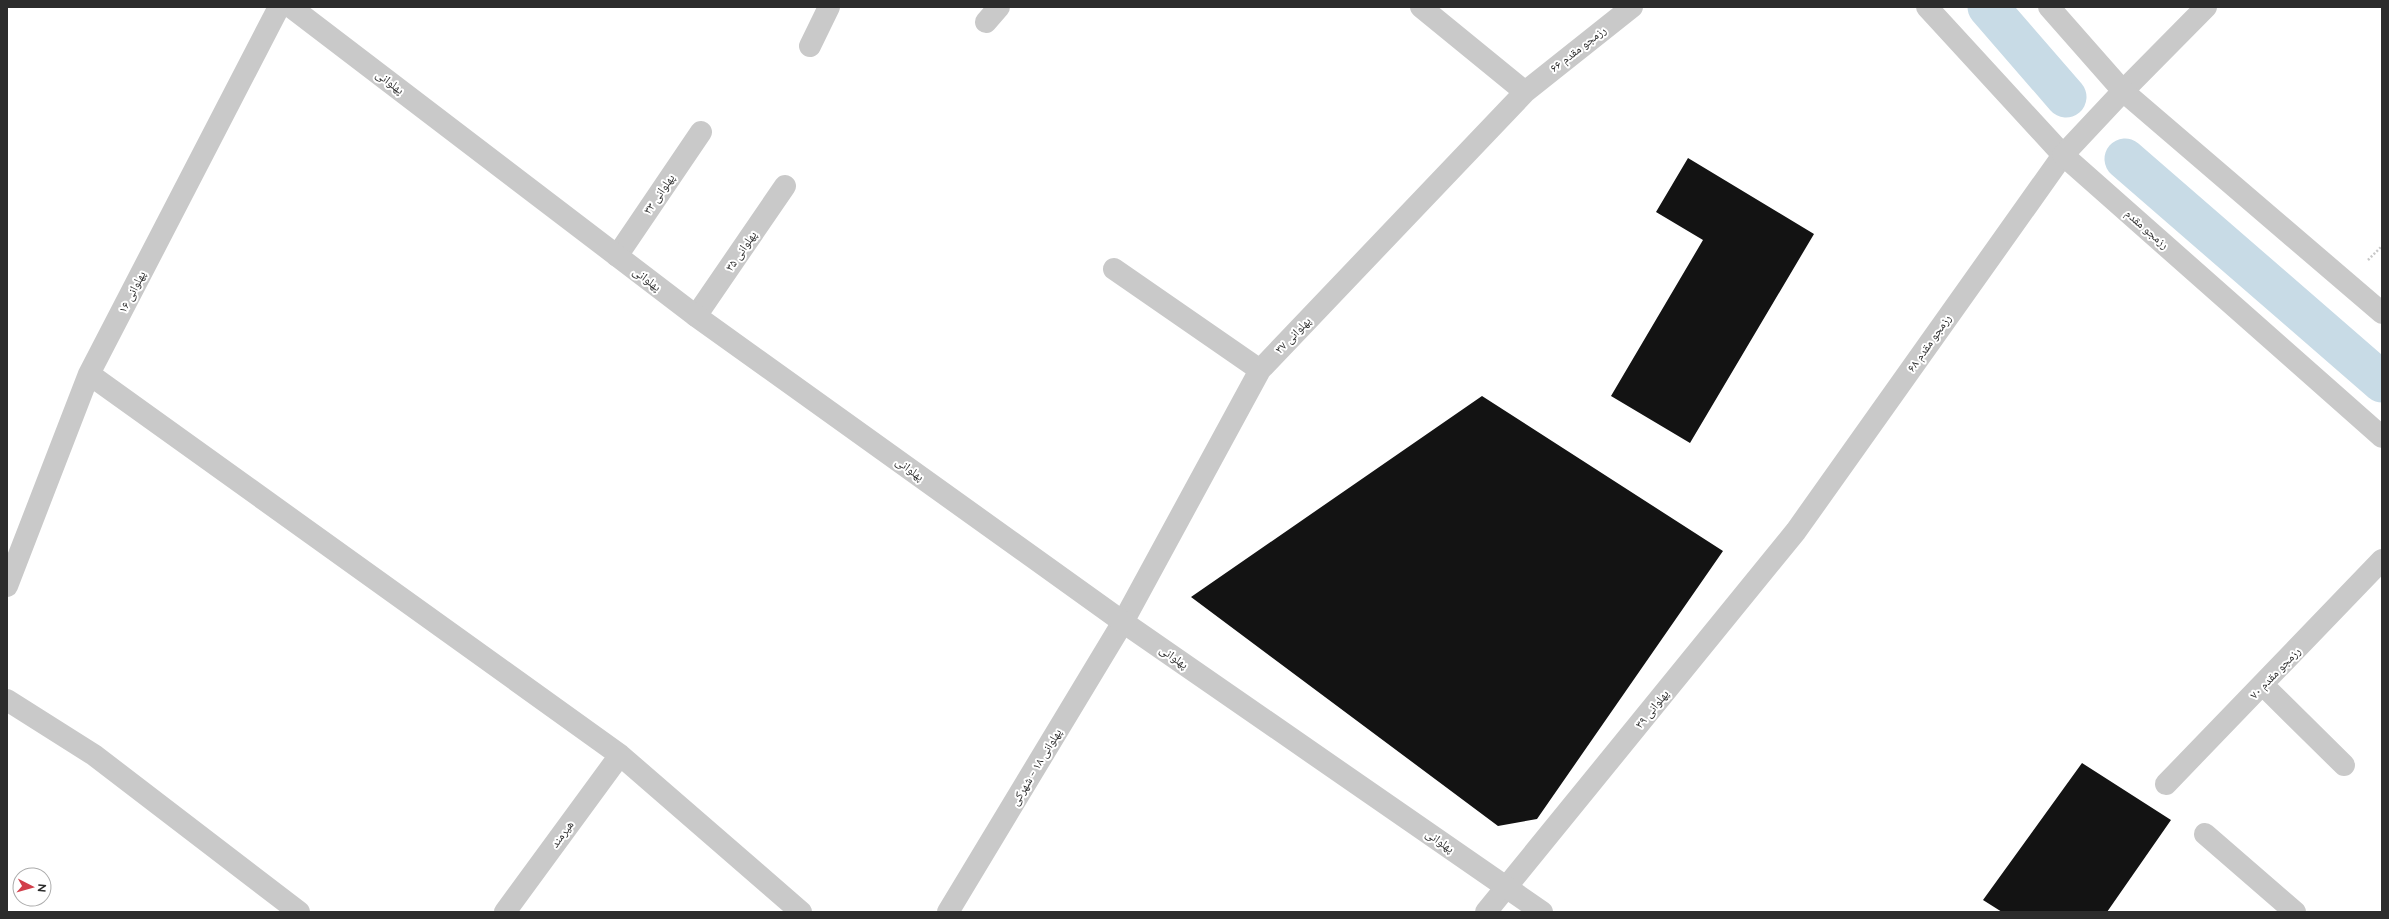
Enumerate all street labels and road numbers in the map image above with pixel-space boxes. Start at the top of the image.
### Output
street label: رزمجو مقدم ۶۶ [1547,23,1610,76]
street label: پهلوانی [373,67,407,97]
street label: پهلوانی ۳۳ [640,171,678,217]
street label: رزمجو مقدم [2122,206,2172,253]
street label: پهلوانی ۳۵ [722,228,760,274]
street label: پهلوانی [630,264,664,294]
street label: پهلوانی ۱۶ [115,268,149,315]
street label: رزمجو مقدم ۶۸ [1904,311,1955,375]
street label: پهلوانی ۳۷ [1272,313,1314,356]
street label: پهلوانی [893,454,927,484]
street label: پهلوانی [1157,642,1191,672]
street label: رزمجو مقدم ۷۰ [2247,644,2304,703]
street label: پهلوانی ۳۹ [1632,687,1672,731]
street label: پهلوانی ۱۸ - شهرکی [1008,726,1065,808]
street label: هیرمند [548,818,577,850]
street label: پهلوانی [1423,826,1457,856]

